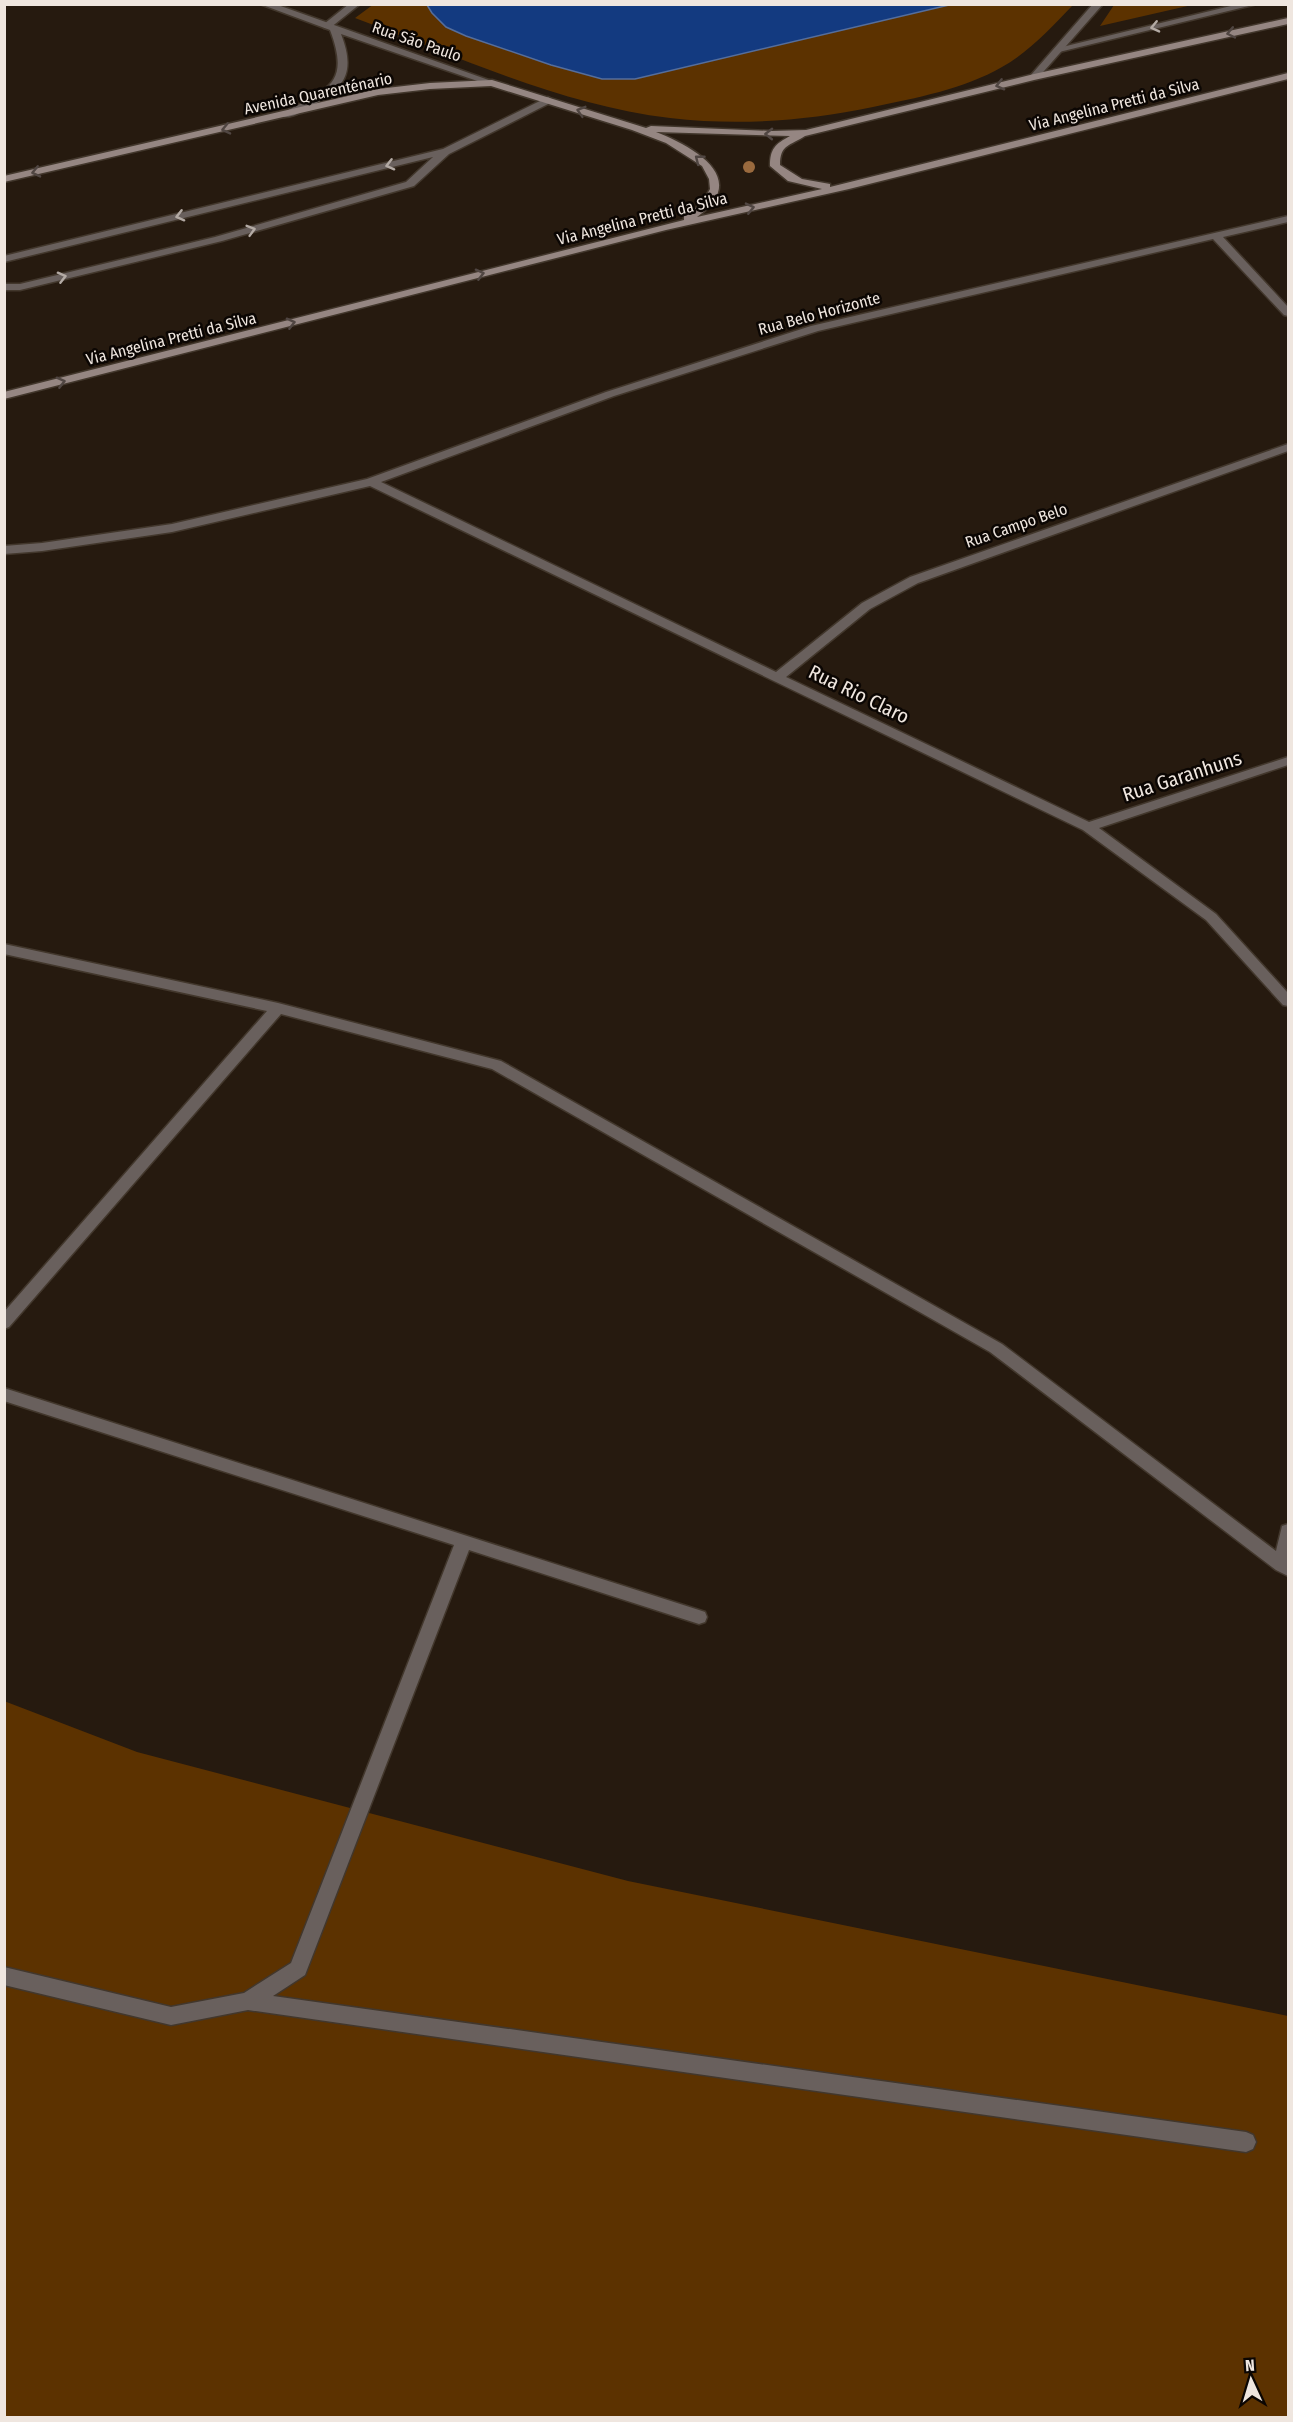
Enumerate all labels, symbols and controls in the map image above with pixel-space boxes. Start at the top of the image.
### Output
street label: Rua São Paulo [370,17,464,66]
one-way arrow [1151,20,1161,33]
one-way arrow [1227,26,1237,39]
street label: Avenida Quarenténario [242,69,394,118]
street label: Via Angelina Pretti da Silva [1027,74,1201,135]
one-way arrow [995,77,1005,90]
one-way arrow [576,106,587,118]
one-way arrow [222,121,232,134]
one-way arrow [764,128,773,140]
one-way arrow [695,156,706,167]
one-way arrow [385,157,395,170]
one-way arrow [32,164,42,177]
street label: Via Angelina Pretti da Silva [555,188,729,249]
one-way arrow [745,202,755,215]
one-way arrow [175,208,185,221]
one-way arrow [246,224,256,237]
one-way arrow [474,269,484,282]
one-way arrow [57,271,67,284]
street label: Rua Belo Horizonte [756,288,882,339]
street label: Via Angelina Pretti da Silva [84,308,258,369]
one-way arrow [285,318,296,330]
one-way arrow [56,376,66,389]
street label: Rua Campo Belo [963,499,1070,552]
street label: Rua Rio Claro [805,659,913,729]
street label: Rua Garanhuns [1119,745,1245,807]
north arrow [1221,2350,1281,2410]
text: N [1245,2356,1255,2375]

